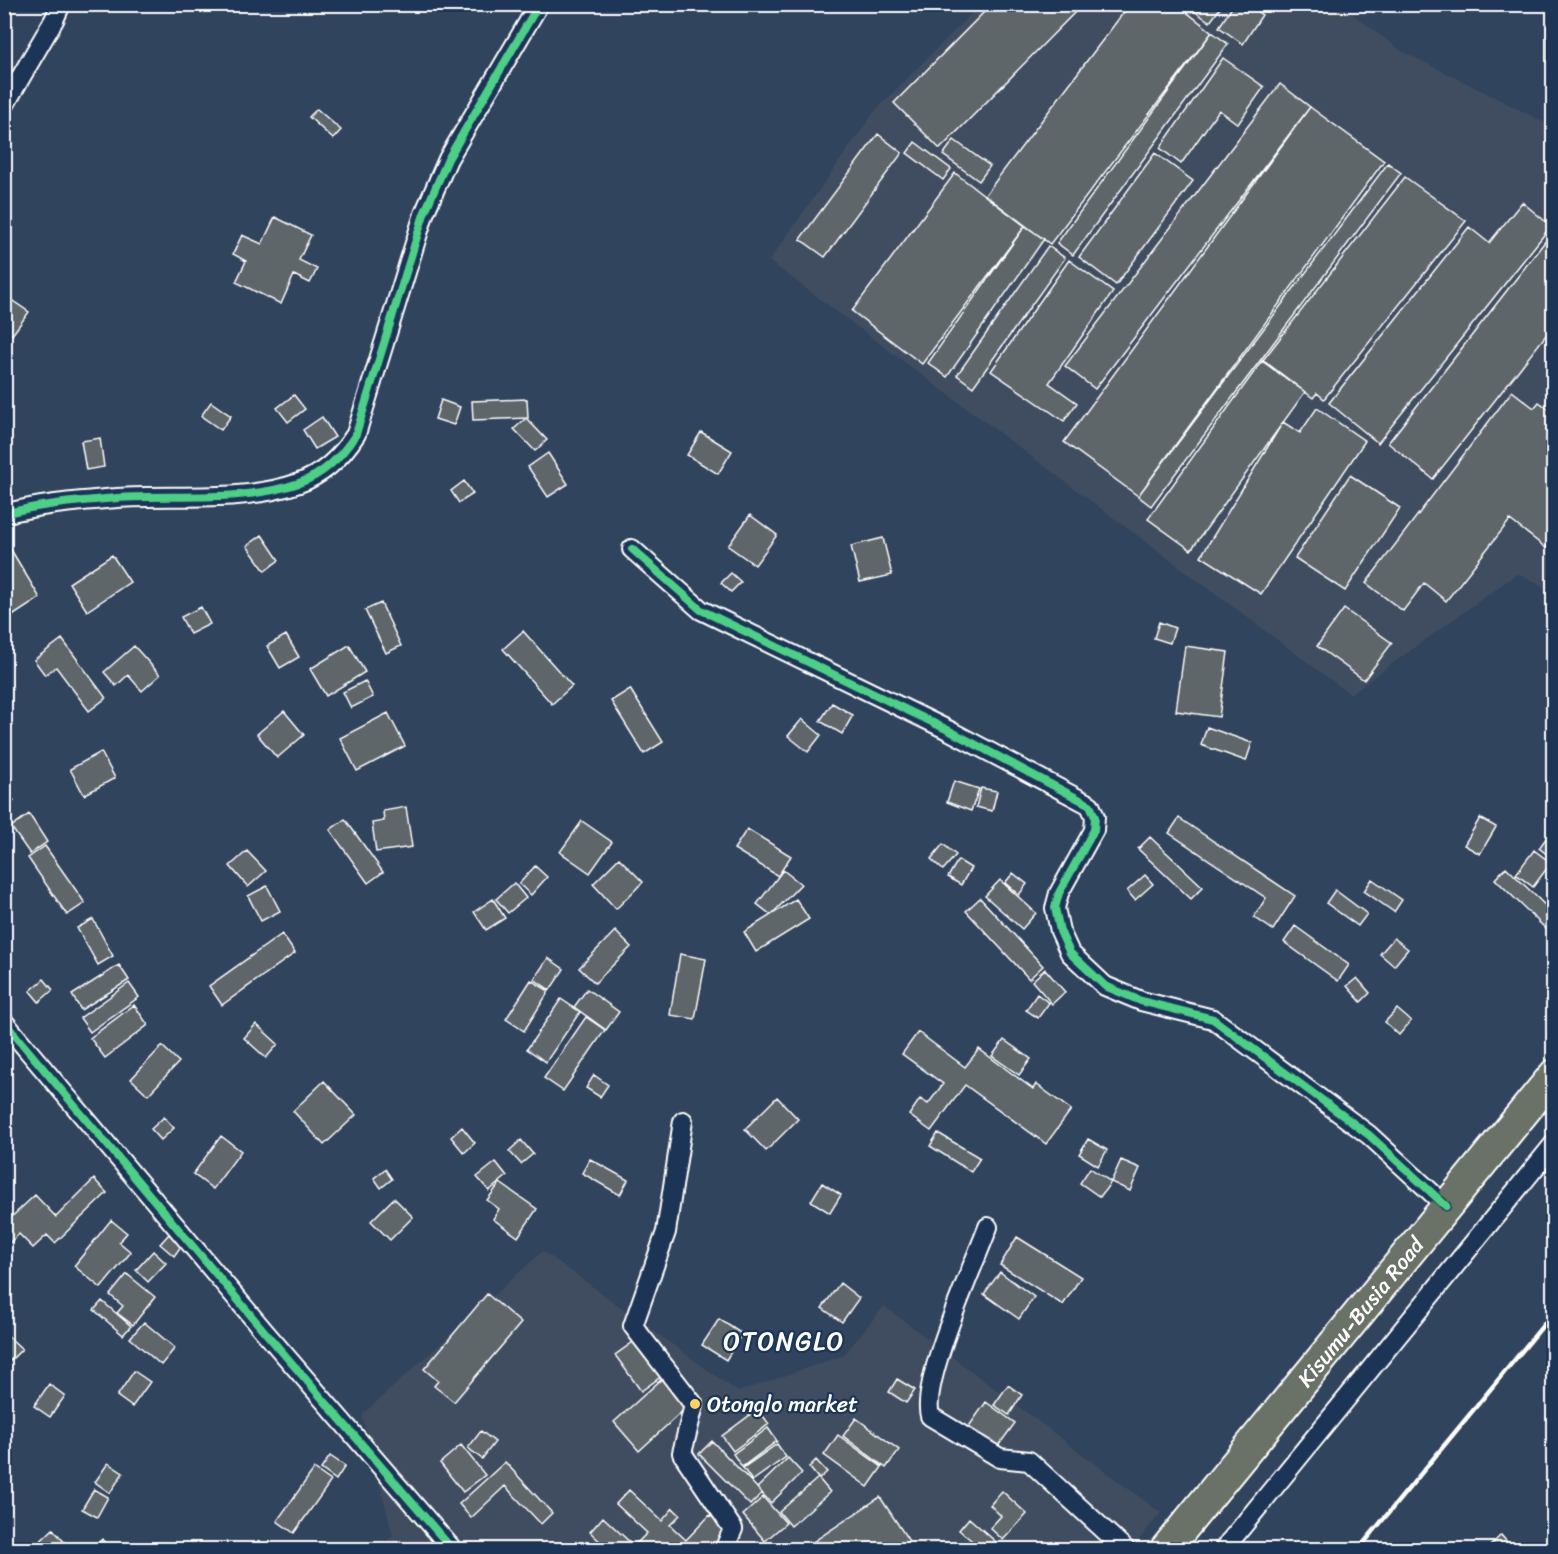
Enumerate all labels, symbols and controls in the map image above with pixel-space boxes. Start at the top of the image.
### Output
street label: Kisumu-Busia Road [1287,1227,1435,1396]
district label: OTONGLO [723,1318,845,1364]
place label: Otonglo market [707,1385,858,1424]
marker: Otonglo market [688,1397,702,1411]

